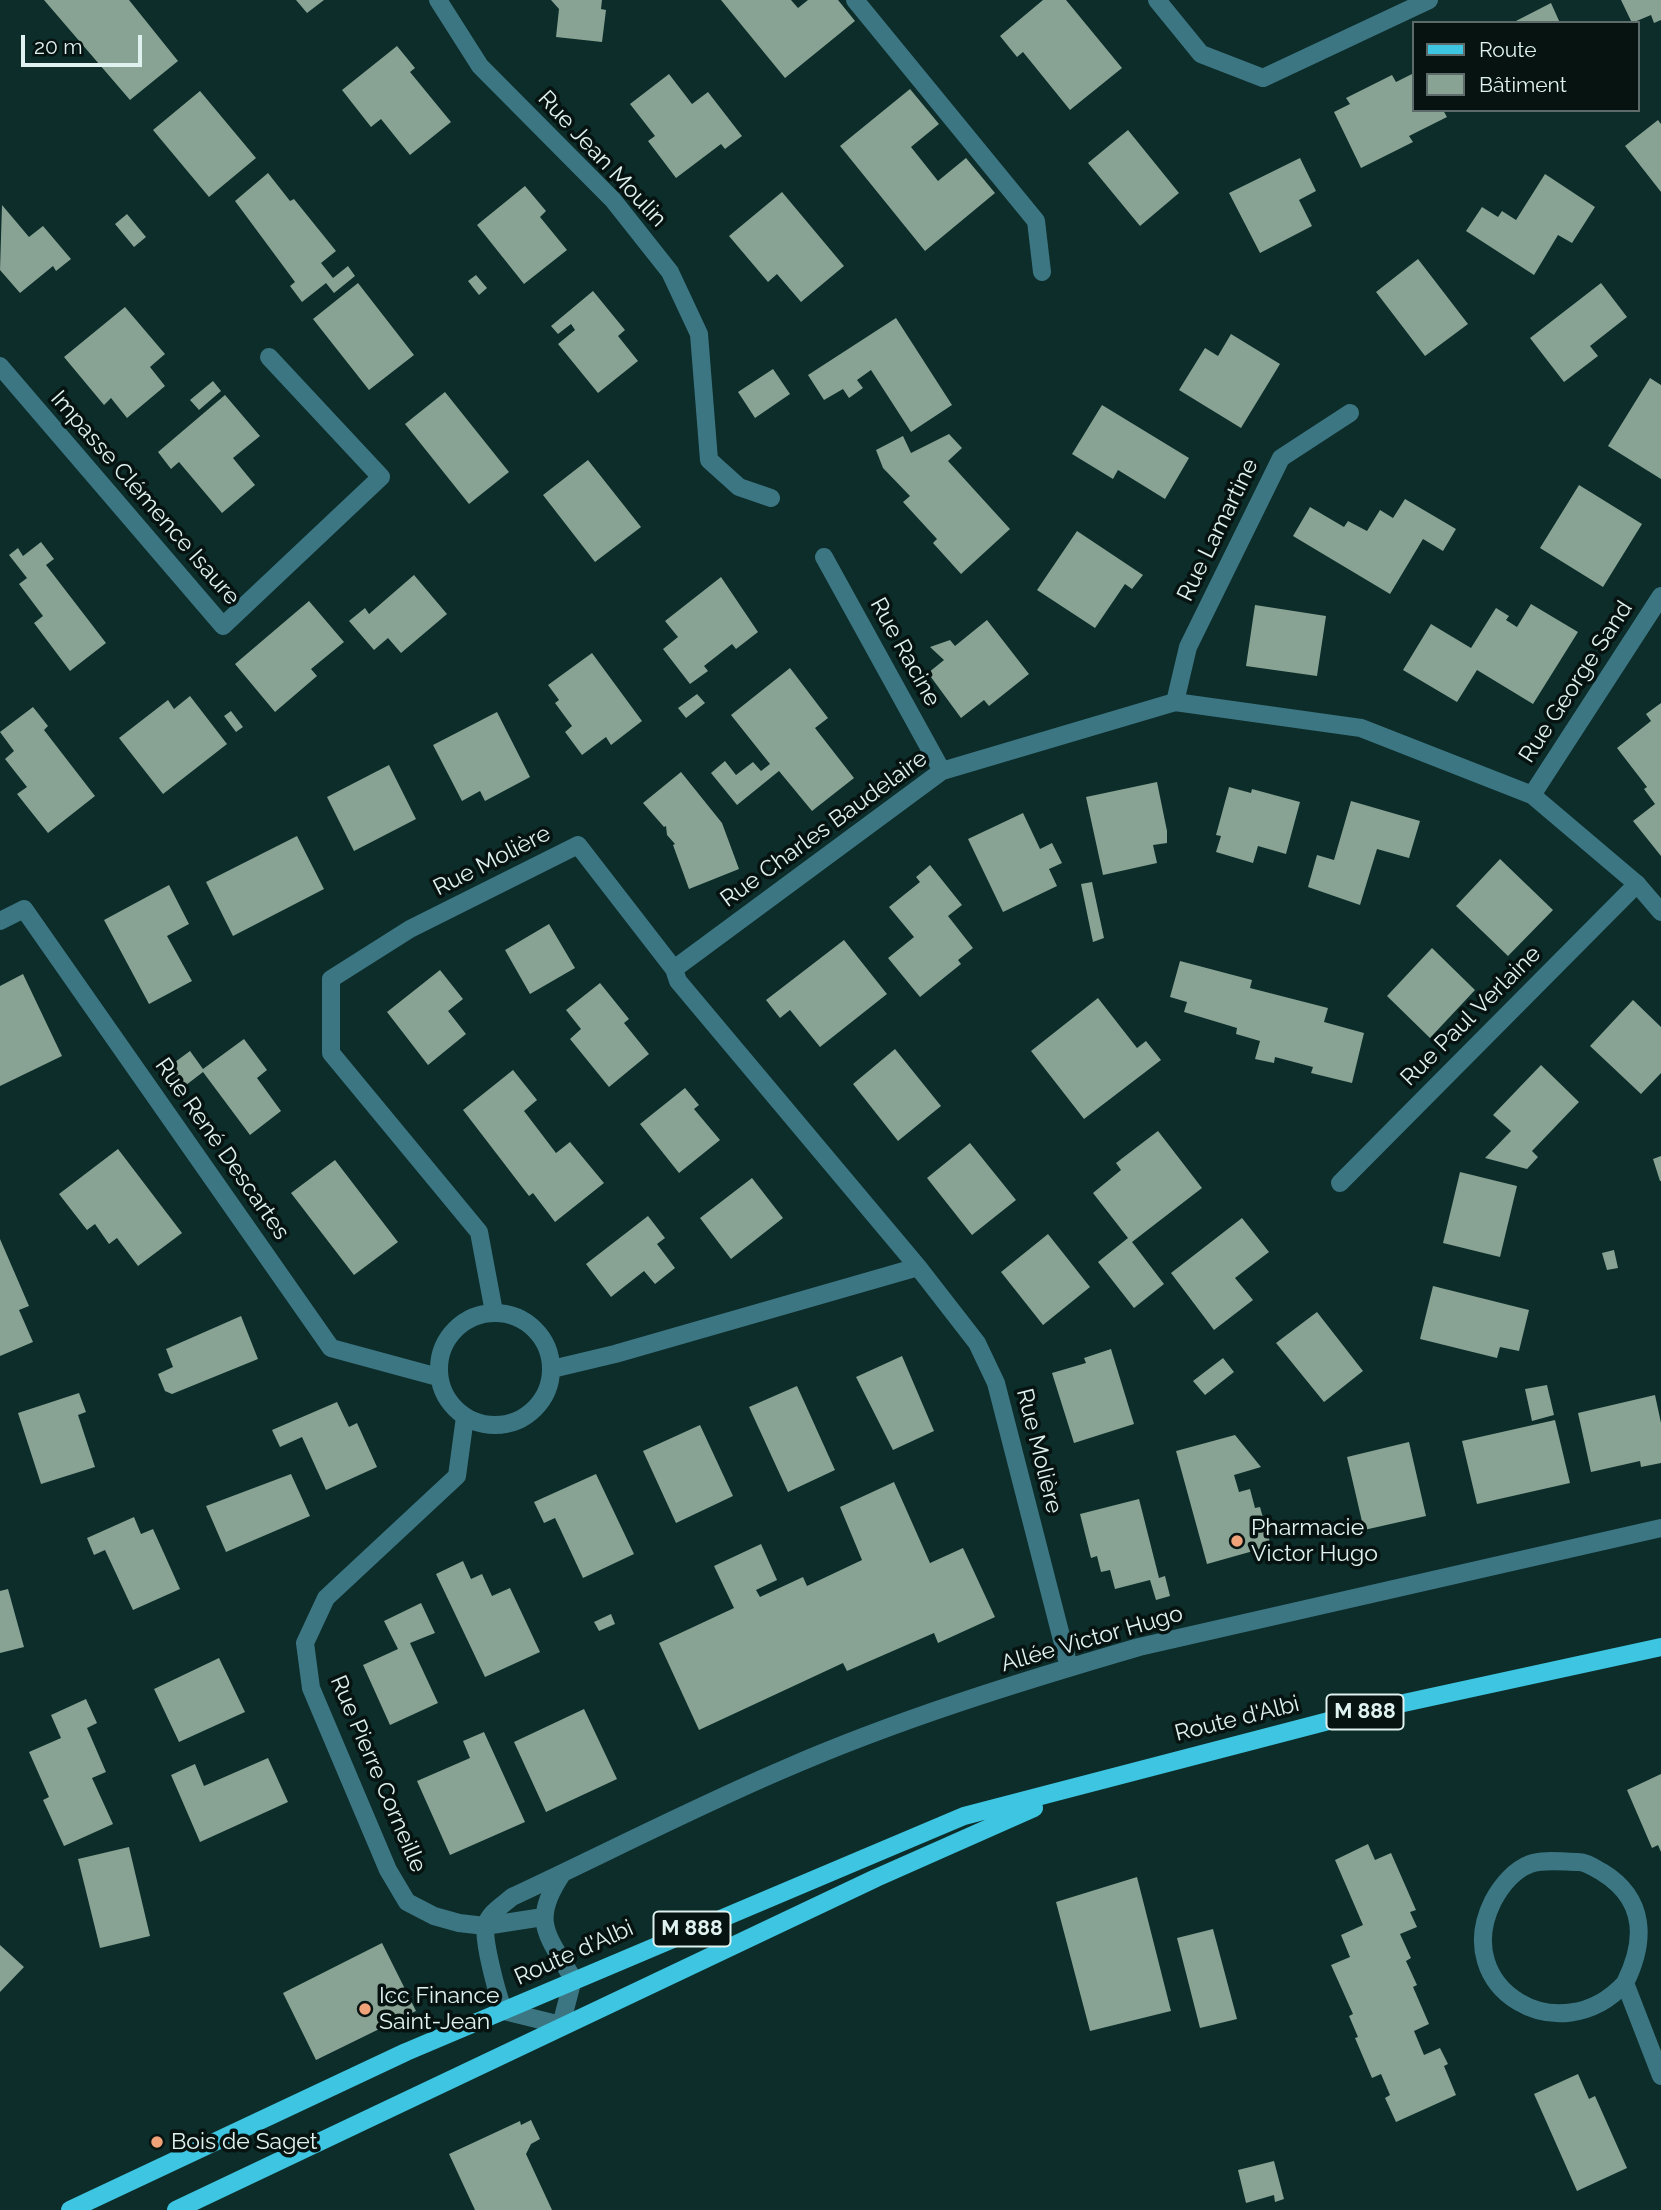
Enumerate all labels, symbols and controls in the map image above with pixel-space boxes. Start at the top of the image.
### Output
scale bar [24,21,145,65]
legend [1412,21,1640,112]
text: 20 m [34,34,82,59]
text: Route [1479,37,1537,62]
text: Bâtiment [1479,72,1567,97]
street label: Rue Jean Moulin [532,85,672,233]
street label: Impasse Clémence Isaure [44,385,246,611]
street label: Rue Lamartine [1172,454,1264,606]
street label: Rue Racine [864,593,946,711]
street label: Rue George Sand [1513,596,1639,768]
street label: Rue Charles Baudelaire [715,745,933,913]
street label: Rue Molière [429,820,555,902]
street label: Rue Paul Verlaine [1395,940,1547,1092]
street label: Rue René Descartes [149,1053,295,1245]
street label: Rue Molière [1010,1386,1068,1516]
place label: Pharmacie Victor Hugo [1251,1514,1378,1568]
marker: Pharmacie Victor Hugo [1229,1533,1245,1549]
street label: Allée Victor Hugo [998,1600,1186,1678]
street label: Rue Pierre Corneille [324,1671,432,1877]
street label: Route d'Albi [1172,1690,1302,1748]
road number: M 888 [1326,1694,1404,1730]
road number: M 888 [654,1912,730,1946]
street label: Route d'Albi [510,1915,638,1991]
place label: Icc Finance Saint-Jean [379,1982,499,2036]
marker: Icc Finance Saint-Jean [357,2001,373,2017]
place label: Bois de Saget [171,2128,317,2156]
marker: Bois de Saget [149,2134,165,2150]

